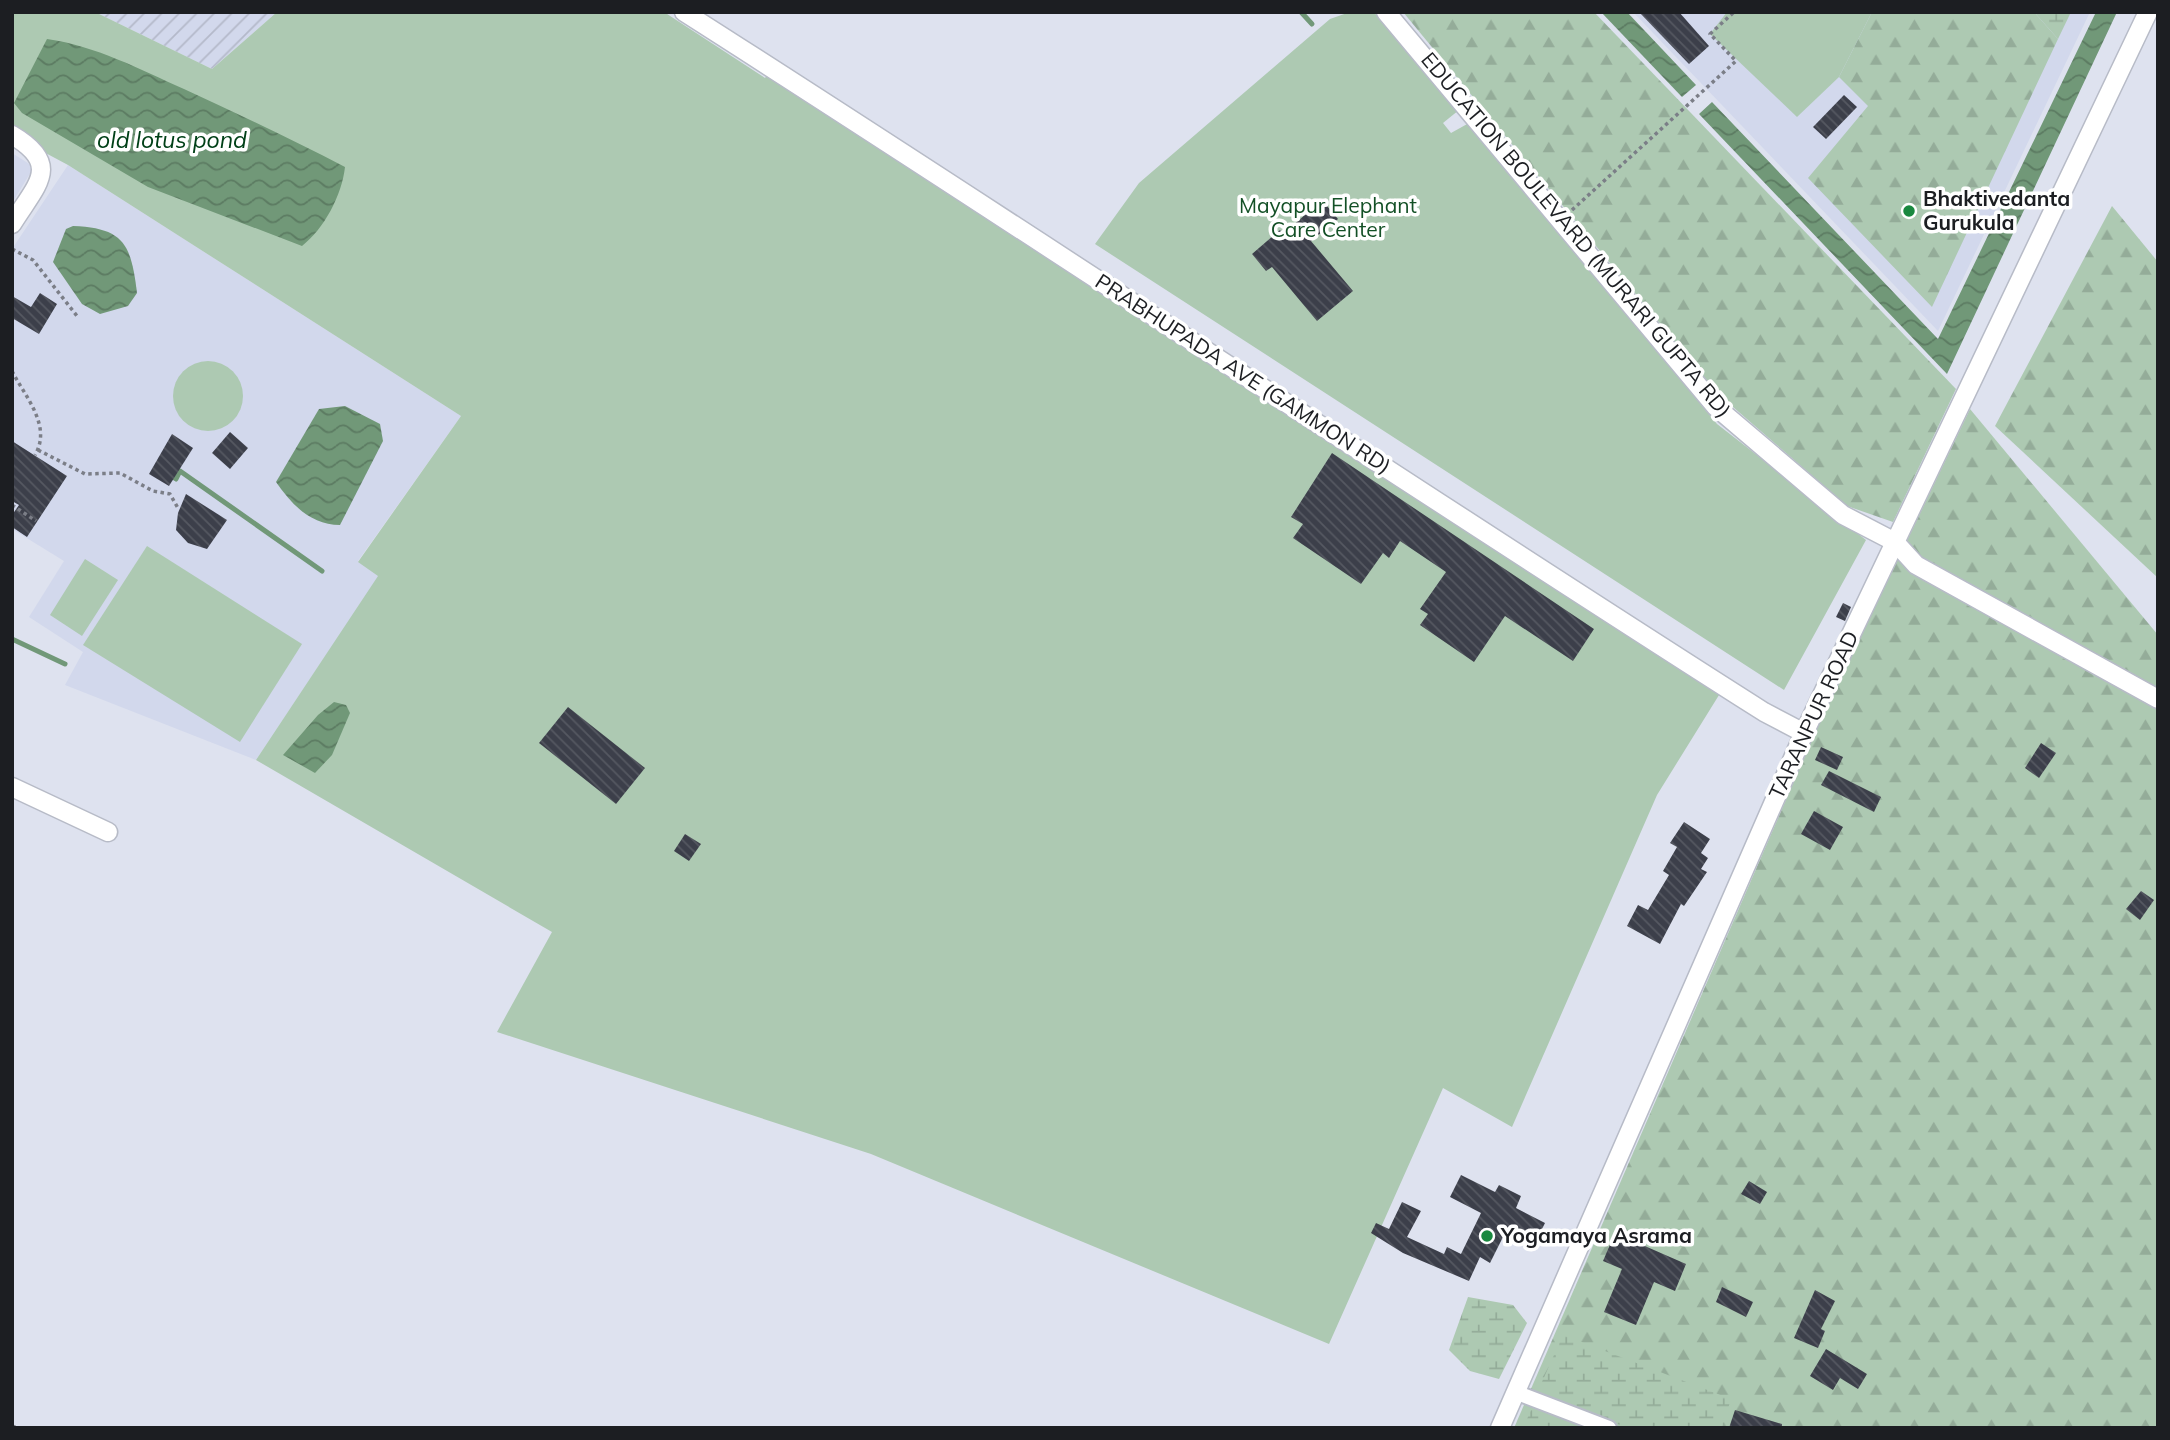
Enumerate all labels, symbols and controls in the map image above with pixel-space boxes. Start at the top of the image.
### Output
street label: EDUCATION BOULEVARD (MURARI GUPTA RD) [1416,46,1737,422]
water label: old lotus pond [97,125,247,154]
place label: Bhaktivedanta Gurukula [1923,185,2070,235]
park label: Mayapur Elephant Care Center [1239,192,1417,242]
marker: Bhaktivedanta Gurukula [1901,203,1917,219]
street label: PRABHUPADA AVE (GAMMON RD) [1091,268,1396,479]
street label: TARANPUR ROAD [1763,626,1863,803]
place label: Yogamaya Asrama [1500,1222,1692,1248]
marker: Yogamaya Asrama [1479,1228,1495,1244]

